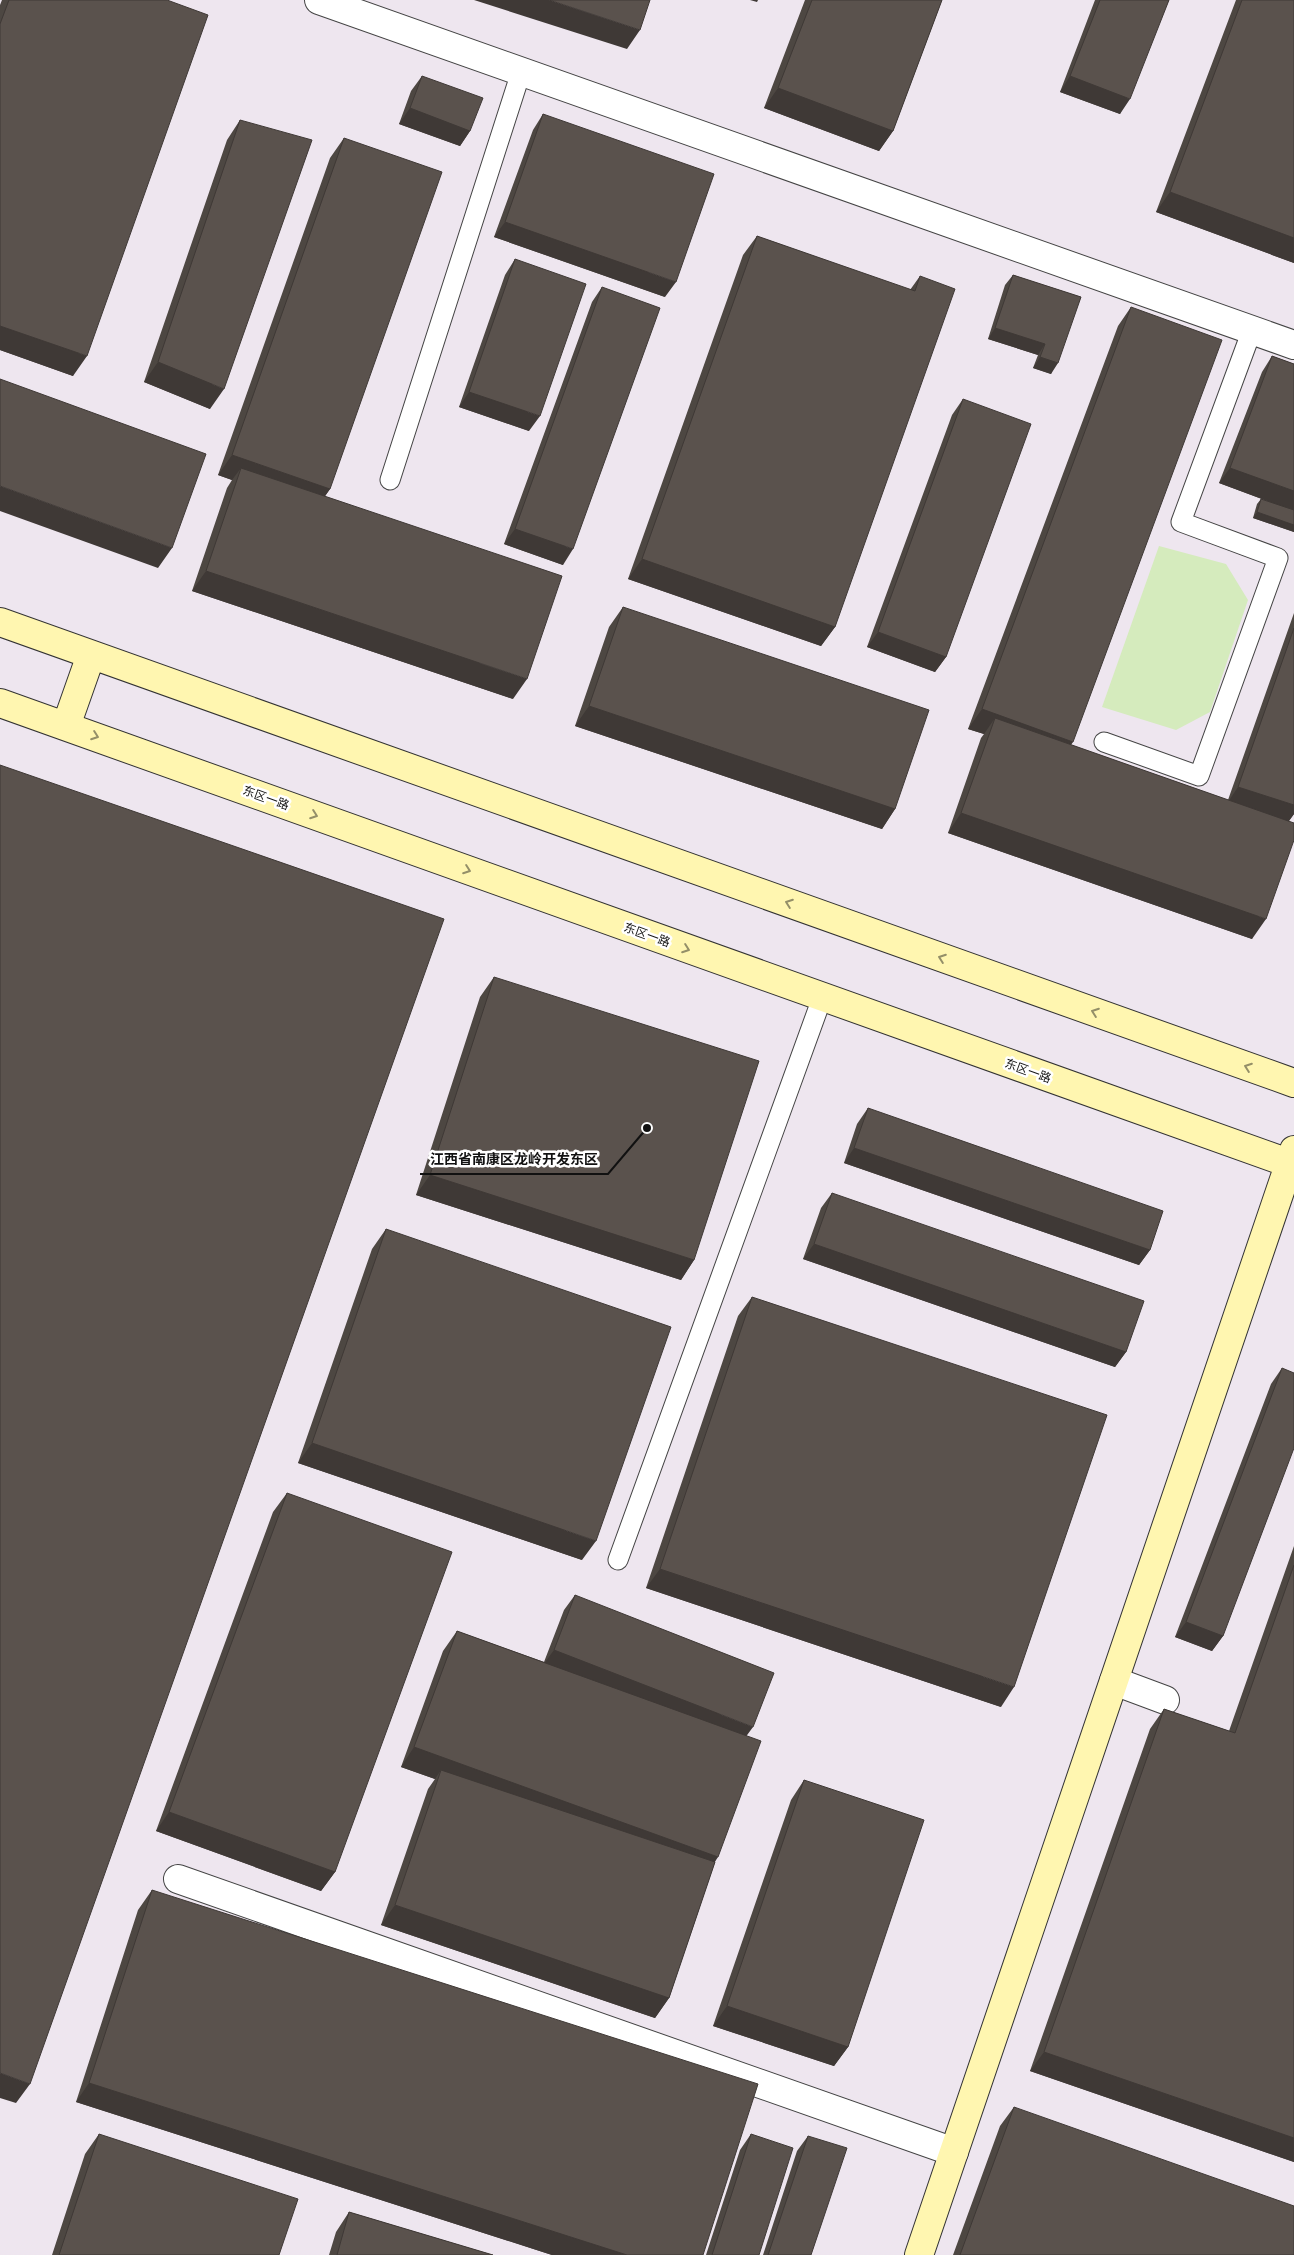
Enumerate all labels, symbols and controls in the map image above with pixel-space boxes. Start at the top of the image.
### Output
one-way arrow [91,731,99,741]
street label: 东区一路 [241,782,291,814]
one-way arrow [309,809,318,819]
one-way arrow [462,864,471,874]
one-way arrow [785,899,794,909]
street label: 东区一路 [622,919,672,951]
one-way arrow [681,943,690,953]
one-way arrow [938,954,947,964]
one-way arrow [1091,1008,1100,1018]
street label: 东区一路 [1003,1055,1053,1087]
one-way arrow [1244,1063,1253,1073]
callout: 江西省南康区龙岭开发东区 [420,1145,608,1174]
text: 江西省南康区龙岭开发东区 [430,1149,598,1169]

